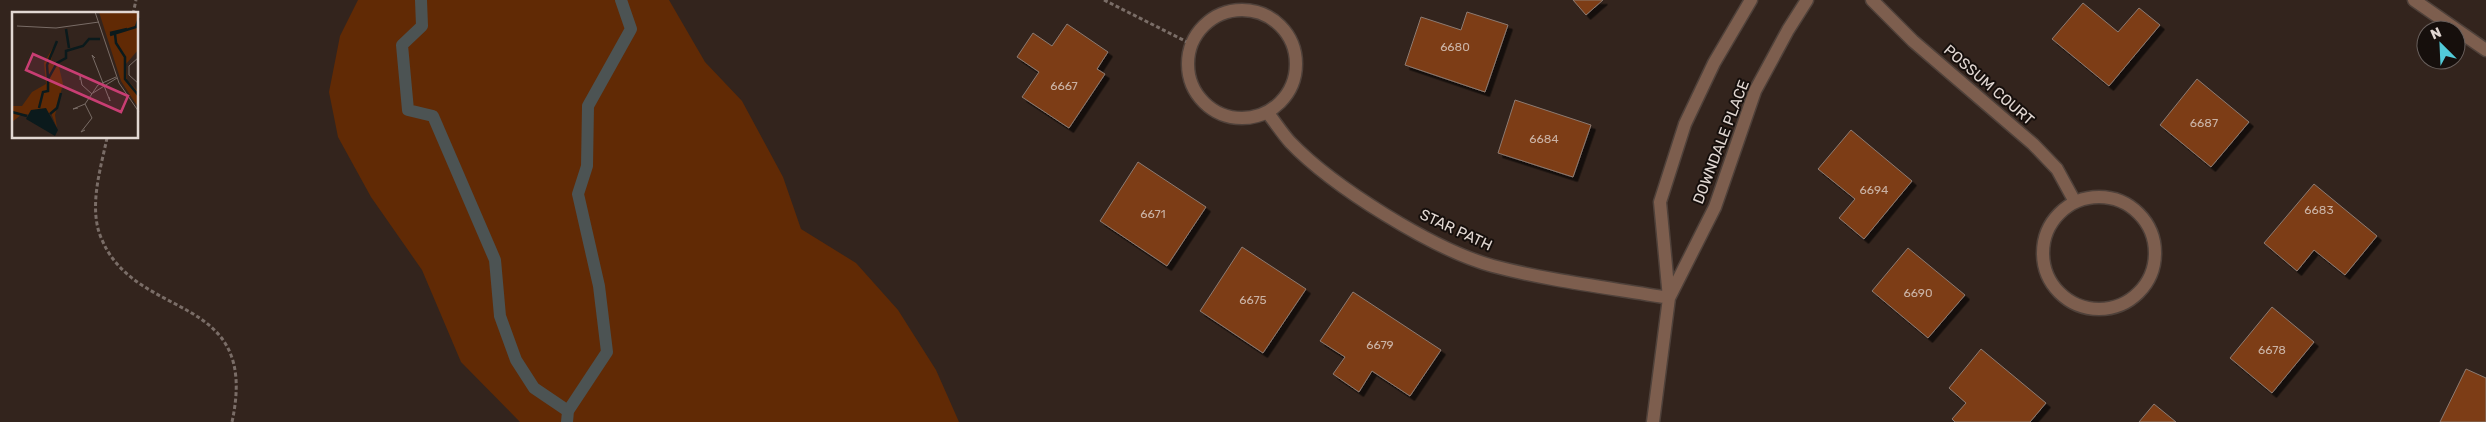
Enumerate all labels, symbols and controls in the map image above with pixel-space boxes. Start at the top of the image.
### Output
inset map [12,12,139,139]
north arrow [2416,20,2466,70]
text: N [2428,24,2444,43]
house number: 6680 [1440,40,1470,54]
street label: POSSUM COURT [1940,41,2038,129]
street label: DOWNDALE PLACE [1689,78,1753,206]
house number: 6667 [1050,79,1078,93]
house number: 6687 [2190,116,2218,130]
house number: 6684 [1529,132,1559,146]
house number: 6694 [1860,183,1889,197]
house number: 6683 [2304,203,2334,217]
street label: STAR PATH [1417,205,1495,255]
house number: 6671 [1140,207,1166,221]
house number: 6690 [1903,286,1933,300]
house number: 6675 [1239,293,1267,307]
house number: 6679 [1366,338,1394,352]
house number: 6678 [2258,343,2286,357]

